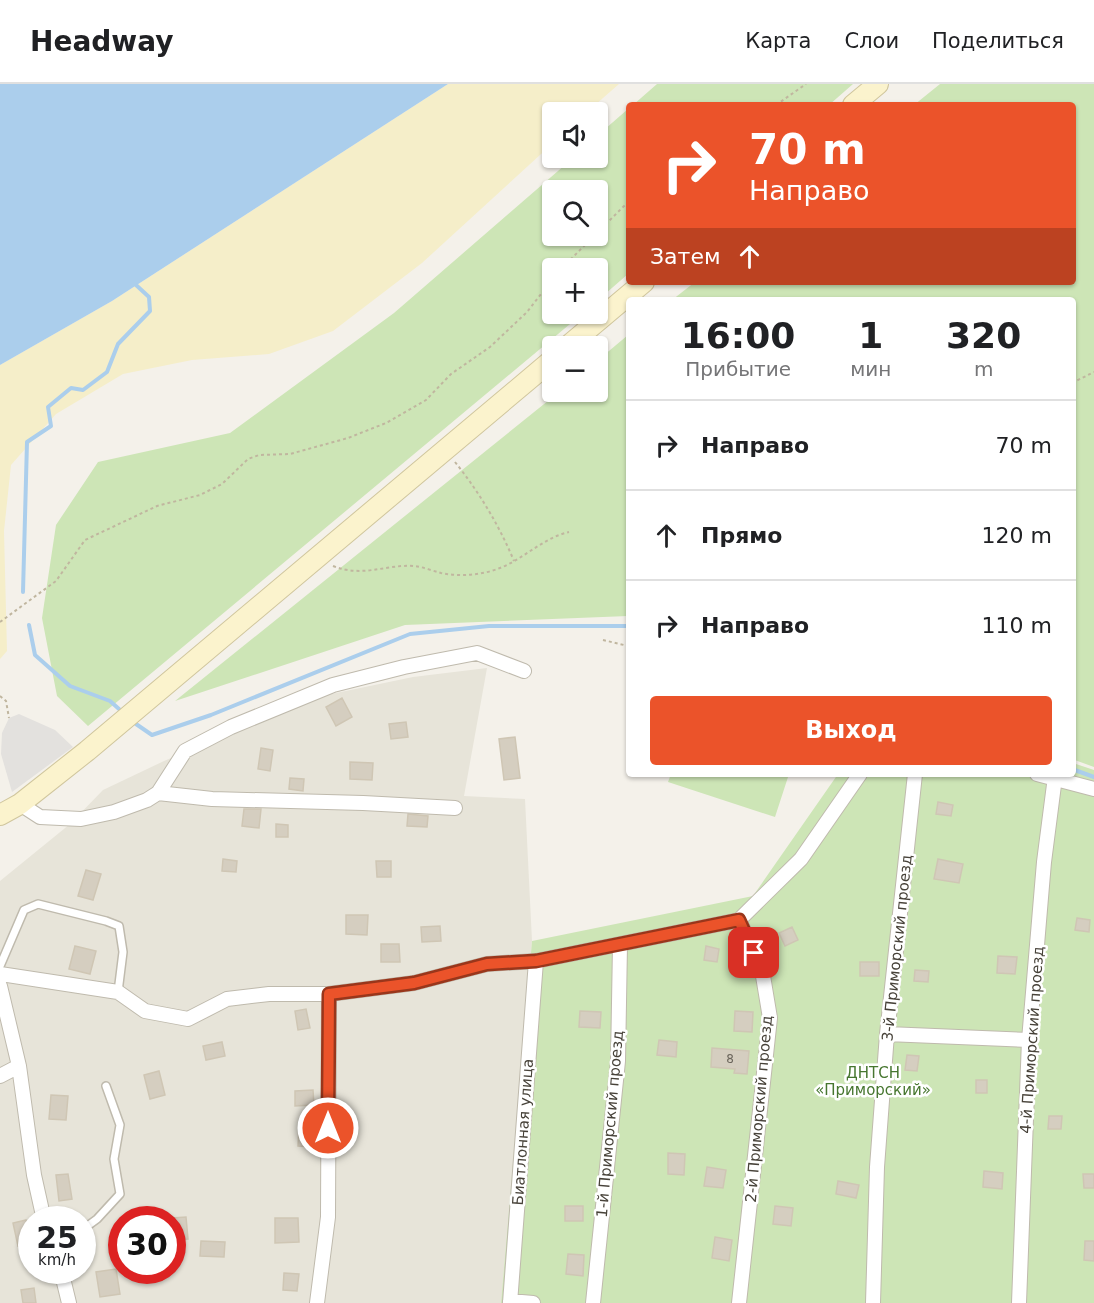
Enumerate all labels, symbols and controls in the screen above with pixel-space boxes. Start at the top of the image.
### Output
text: Headway [30,25,174,58]
text: Карта [745,29,811,53]
text: Слои [844,29,899,53]
text: Поделиться [932,29,1064,53]
map controls [542,102,608,402]
button: sound [542,102,608,168]
text: 70 m [749,125,866,174]
icon: right [650,126,728,204]
text: Направо [749,175,870,206]
button: search [542,180,608,246]
icon: ahead [733,240,766,273]
text: Затем [650,244,721,269]
button: + [542,258,608,324]
text: 16:00 [681,315,795,356]
text: 1 [858,315,883,356]
text: 320 [946,315,1021,356]
button: − [542,336,608,402]
text: Прибытие [685,357,791,381]
text: мин [850,357,891,381]
text: m [974,357,993,381]
icon: right [650,429,683,462]
text: Направо [701,433,809,458]
text: 70 m [996,433,1052,458]
icon: ahead [650,519,683,552]
text: Прямо [701,523,782,548]
text: 120 m [982,523,1052,548]
icon: right [650,609,683,642]
text: Направо [701,613,809,638]
text: 110 m [982,613,1052,638]
button: Выход [650,696,1052,765]
street label: 3-й Приморский проезд [878,854,916,1042]
pin [728,927,779,978]
icon: arrive [737,936,770,969]
street label: 4-й Приморский проезд [1016,946,1048,1134]
street label: 2-й Приморский проезд [742,1015,776,1203]
street label: 1-й Приморский проезд [593,1030,627,1218]
house number: 8 [726,1052,734,1066]
street label: Биатлонная улица [509,1058,537,1206]
park label: ДНТСН «Приморский» [815,1064,931,1099]
position arrow [296,1096,360,1160]
speed limit sign: 30 [108,1206,186,1284]
text: 25 [36,1220,78,1255]
text: km/h [38,1251,76,1269]

